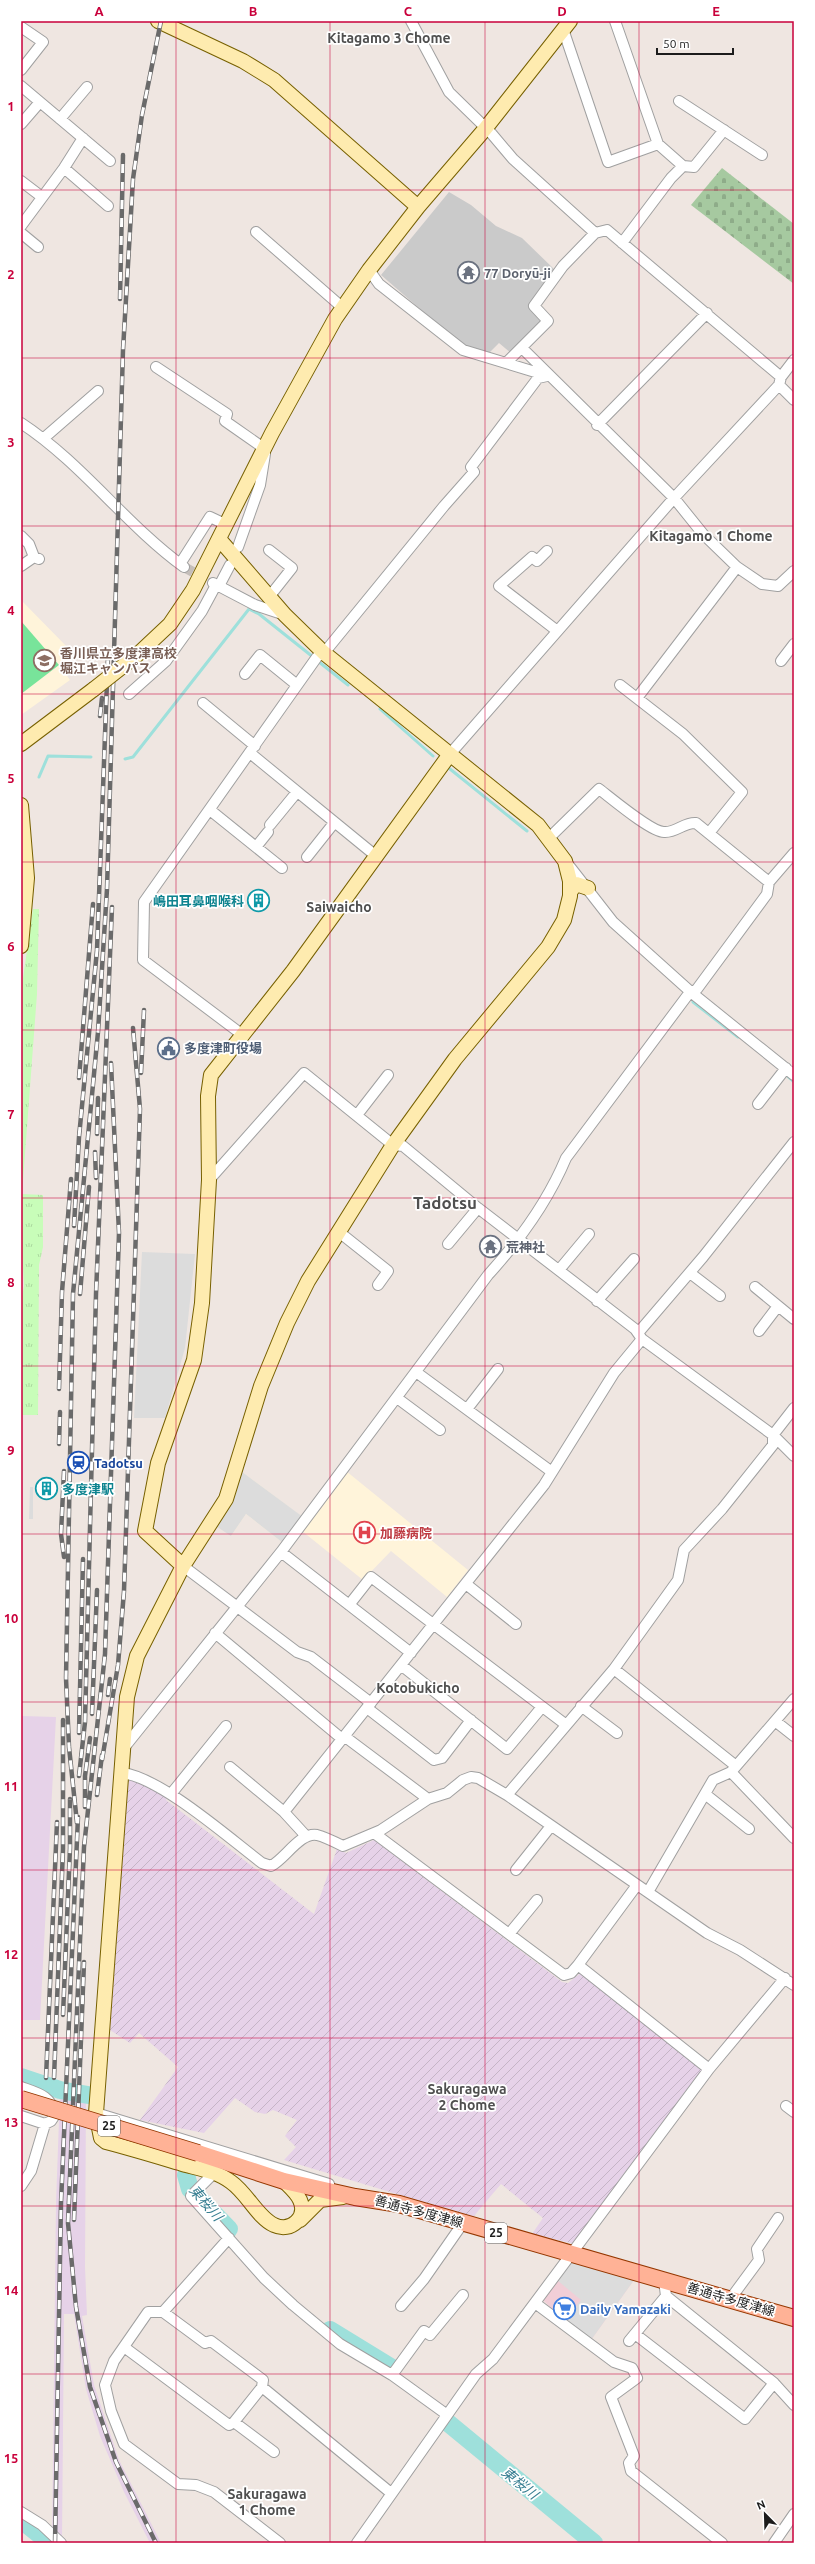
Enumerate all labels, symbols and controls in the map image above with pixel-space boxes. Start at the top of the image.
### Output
text: A [94,4,104,18]
text: B [249,4,258,18]
text: C [404,4,413,18]
text: D [557,4,567,18]
text: E [712,4,720,18]
district label: Kitagamo 3 Chome [327,30,451,46]
scale bar [657,30,733,56]
text: 50 m [663,37,690,50]
text: 1 [7,99,15,113]
temple icon: 77 Doryū-ji [456,260,482,286]
place label: 77 Doryū-ji [484,266,551,280]
text: 2 [7,267,15,281]
text: 3 [7,435,15,449]
district label: Kitagamo 1 Chome [649,528,773,544]
text: 4 [7,603,15,617]
place label: 香川県立多度津高校 堀江キャンパス [60,646,177,675]
school or university icon: 香川県立多度津高校 堀江キャンパス [31,647,57,673]
text: 5 [7,771,15,785]
building icon: 嶋田耳鼻咽喉科 [246,888,272,914]
place label: 嶋田耳鼻咽喉科 [153,894,244,908]
district label: Saiwaicho [306,899,372,915]
text: 6 [7,939,15,953]
public building icon: 多度津町役場 [156,1035,182,1061]
place label: 多度津町役場 [184,1041,262,1055]
text: 7 [7,1107,15,1121]
district label: Tadotsu [413,1193,477,1212]
temple icon: 荒神社 [478,1234,504,1260]
place label: 荒神社 [506,1240,545,1254]
text: 8 [7,1275,15,1289]
text: 9 [7,1443,15,1457]
station icon: Tadotsu [65,1450,91,1476]
place label: Tadotsu [94,1456,143,1470]
building icon: 多度津駅 [34,1476,60,1502]
place label: 多度津駅 [62,1482,114,1496]
hospital icon: 加藤病院 [351,1520,377,1546]
place label: 加藤病院 [380,1526,432,1540]
text: 10 [4,1611,18,1625]
district label: Kotobukicho [376,1680,460,1696]
text: 11 [4,1779,18,1793]
text: 12 [4,1947,18,1961]
district label: Sakuragawa 2 Chome [427,2081,507,2113]
text: 13 [4,2115,18,2129]
road number: 25 [98,2116,120,2136]
water label: 東桜川 [186,2182,227,2226]
street label: 善通寺多度津線 [373,2192,465,2230]
road number: 25 [485,2223,507,2243]
street label: 善通寺多度津線 [685,2280,777,2318]
text: 14 [4,2283,18,2297]
supermarket icon: Daily Yamazaki [552,2296,578,2322]
place label: Daily Yamazaki [580,2302,671,2316]
text: 15 [4,2451,18,2465]
water label: 東桜川 [499,2464,543,2504]
district label: Sakuragawa 1 Chome [227,2486,307,2518]
north arrow [745,2494,785,2534]
text: N [755,2498,767,2512]

